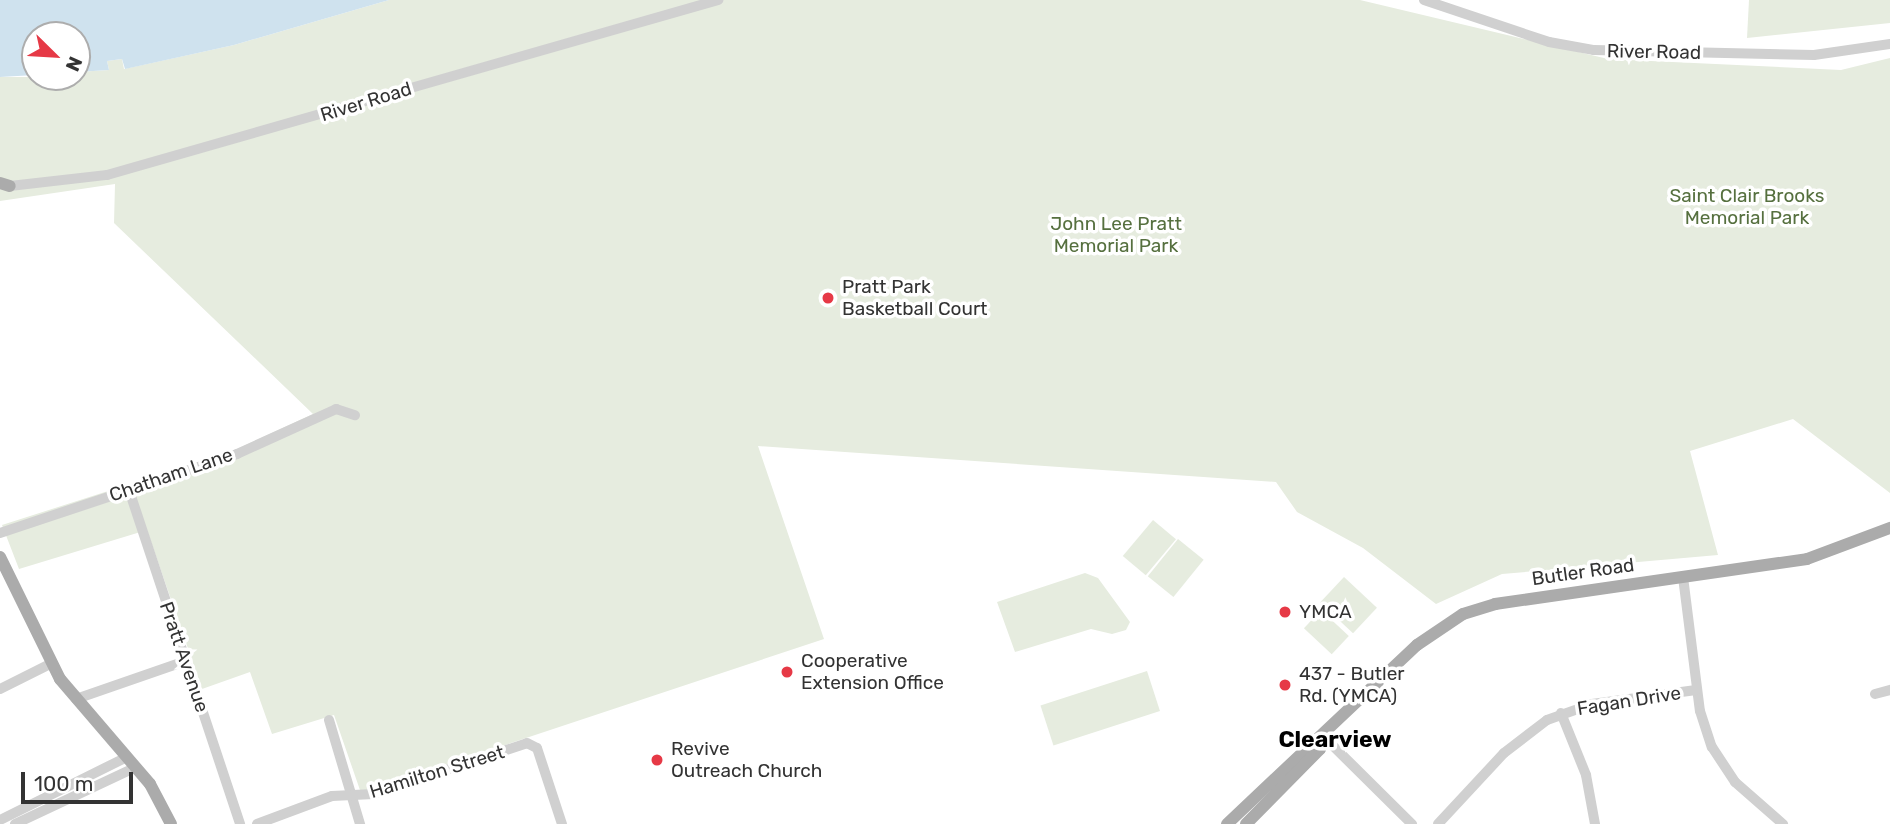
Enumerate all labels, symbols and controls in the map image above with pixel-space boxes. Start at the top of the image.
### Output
north arrow [21,21,91,91]
street label: River Road [1606,40,1702,64]
text: N [61,53,87,75]
street label: River Road [317,77,415,127]
park label: Saint Clair Brooks Memorial Park [1669,185,1825,229]
park label: John Lee Pratt Memorial Park [1050,213,1182,257]
place label: Pratt Park Basketball Court [842,276,988,320]
marker: Pratt Park Basketball Court [820,290,836,306]
street label: Chatham Lane [106,443,236,507]
street label: Butler Road [1530,553,1636,591]
street label: Pratt Avenue [154,599,214,715]
place label: YMCA [1299,601,1352,623]
marker: YMCA [1277,604,1293,620]
place label: Cooperative Extension Office [801,650,944,694]
place label: 437 - Butler Rd. (YMCA) [1299,663,1405,707]
marker: Cooperative Extension Office [779,664,795,680]
marker: 437 - Butler Rd. (YMCA) [1277,677,1293,693]
street label: Fagan Drive [1575,682,1683,720]
district label: Clearview [1278,725,1392,753]
place label: Revive Outreach Church [671,738,822,782]
street label: Hamilton Street [367,741,507,803]
marker: Revive Outreach Church [649,752,665,768]
scale bar [24,758,136,802]
text: 100 m [34,771,93,796]

